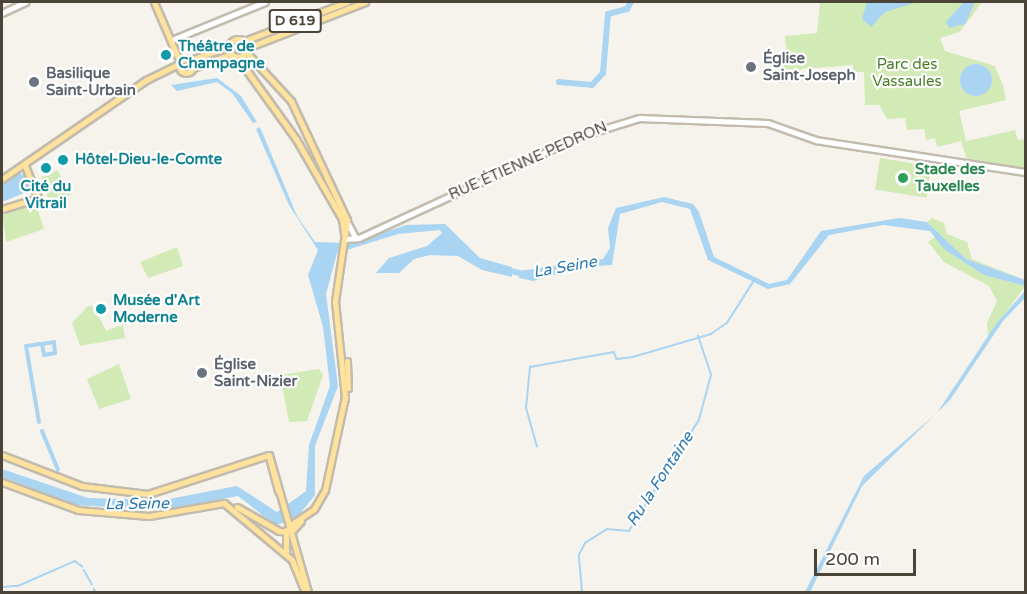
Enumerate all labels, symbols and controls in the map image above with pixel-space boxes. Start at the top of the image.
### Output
road number: D 619 [268,10,322,32]
place label: Théâtre de Champagne [178,37,265,72]
marker: Théâtre de Champagne [159,48,173,62]
place label: Église Saint-Joseph [763,49,856,84]
park label: Parc des Vassaules [872,55,942,90]
marker: Église Saint-Joseph [744,60,758,74]
place label: Basilique Saint-Urbain [46,64,136,99]
marker: Basilique Saint-Urbain [27,75,41,89]
street label: RUE ÉTIENNE PEDRON [446,118,610,204]
place label: Hôtel-Dieu-le-Comte [75,151,222,169]
marker: Hôtel-Dieu-le-Comte [56,153,70,167]
place label: Stade des Tauxelles [915,160,985,195]
marker: Cité du Vitrail [39,161,53,175]
marker: Stade des Tauxelles [896,171,910,185]
place label: Cité du Vitrail [21,177,71,212]
water label: La Seine [532,252,598,282]
place label: Musée d'Art Moderne [113,291,200,326]
marker: Musée d'Art Moderne [94,302,108,316]
place label: Église Saint-Nizier [214,355,297,390]
marker: Église Saint-Nizier [195,366,209,380]
water label: Ru la Fontaine [622,428,698,530]
water label: La Seine [105,494,169,514]
scale bar [817,537,919,575]
text: 200 m [825,548,880,570]

